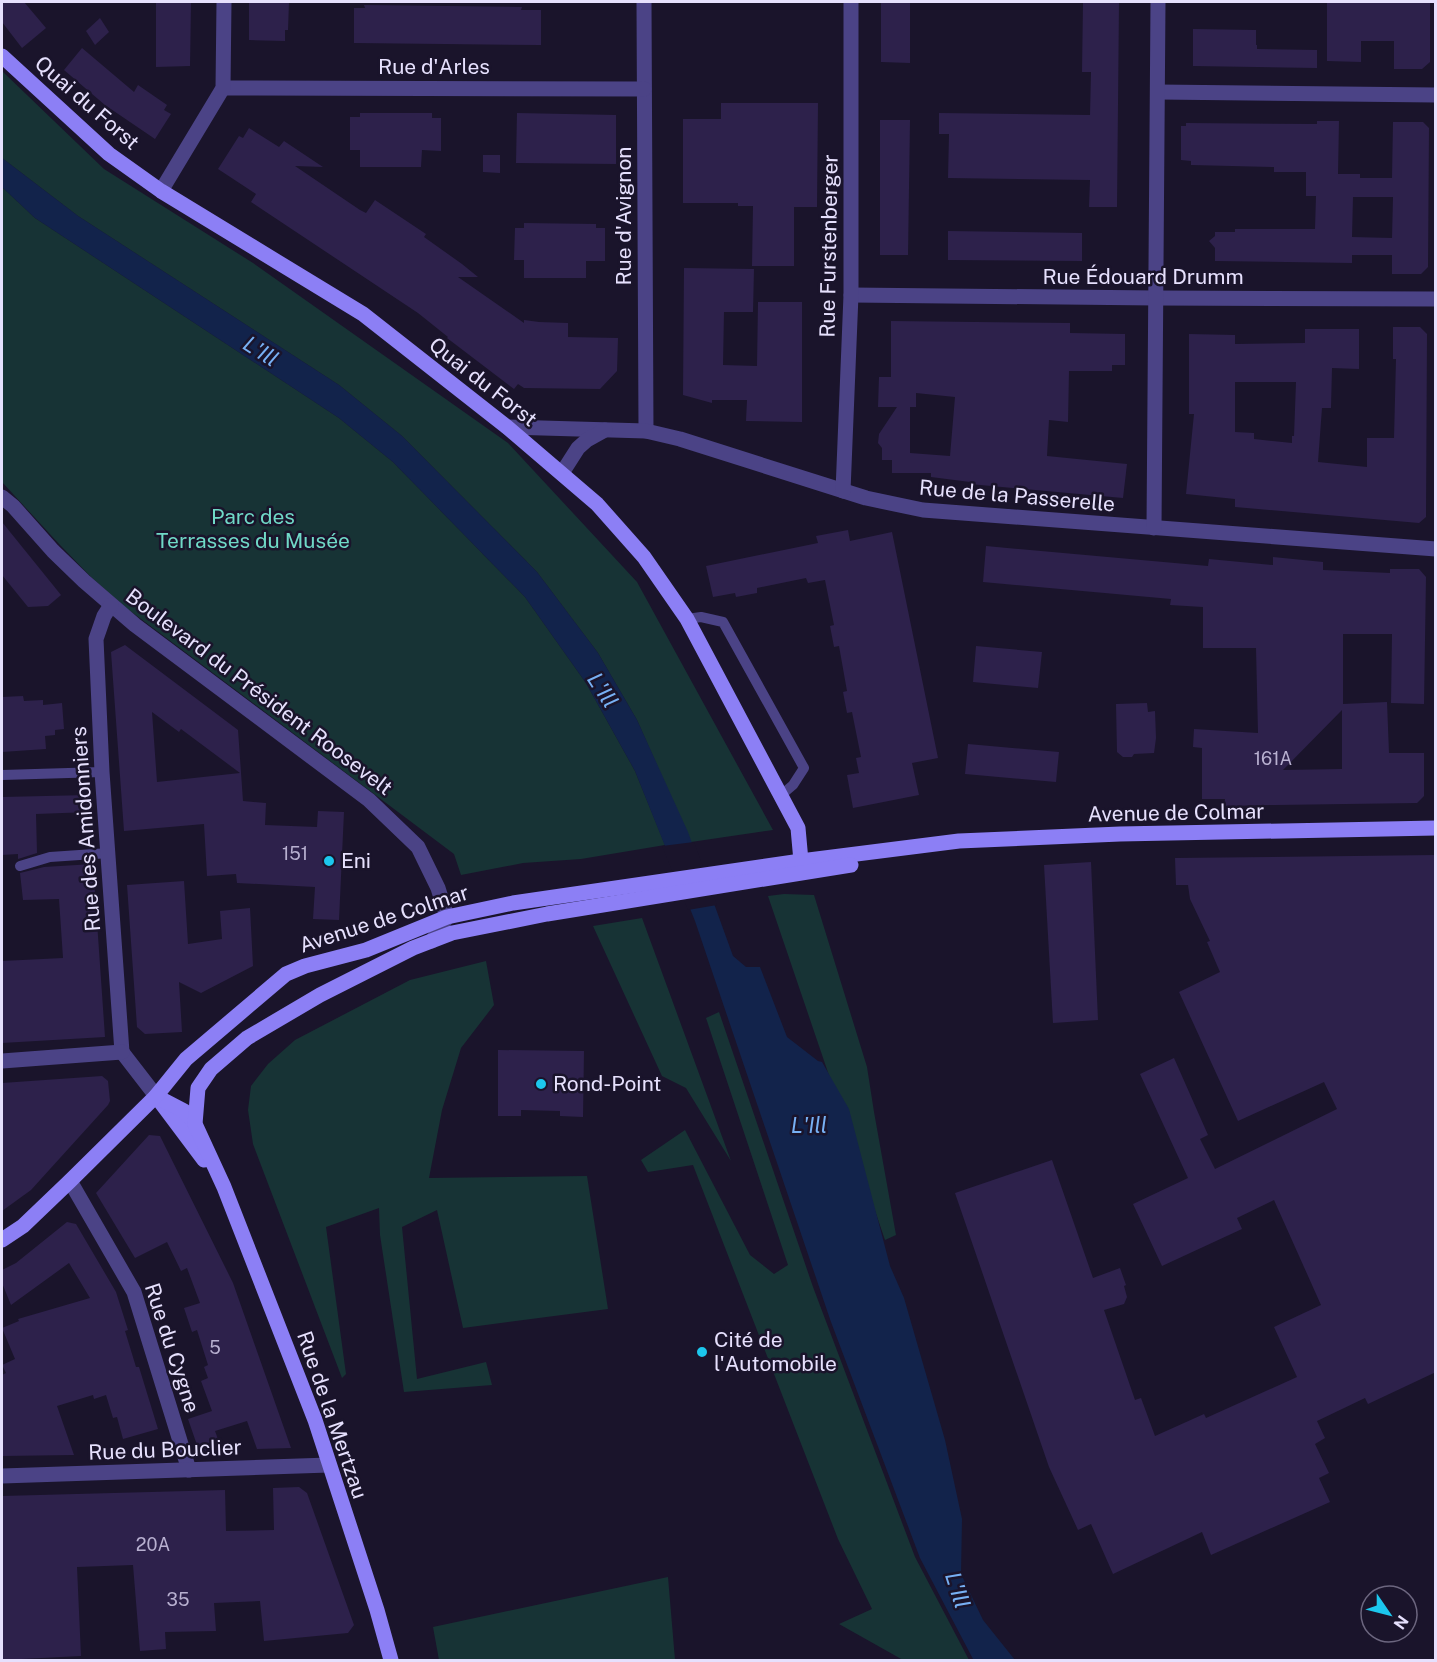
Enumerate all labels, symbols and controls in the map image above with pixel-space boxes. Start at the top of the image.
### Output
street label: Quai du Forst [30,51,145,155]
street label: Rue d'Arles [378,54,490,79]
street label: Rue d'Avignon [611,147,636,285]
street label: Rue Furstenberger [814,154,843,338]
street label: Rue Édouard Drumm [1042,264,1244,289]
water label: L'Ill [239,330,283,372]
street label: Quai du Forst [424,332,542,431]
street label: Rue de la Passerelle [918,474,1116,517]
park label: Parc des Terrasses du Musée [156,504,350,553]
street label: Boulevard du Président Roosevelt [121,583,398,800]
water label: L'Ill [582,668,624,712]
street label: Rue des Amidonniers [66,726,105,932]
house number: 161A [1254,748,1293,769]
street label: Avenue de Colmar [1087,798,1265,827]
house number: 151 [282,843,308,864]
place label: Eni [341,848,371,873]
marker: Eni [322,854,336,868]
street label: Avenue de Colmar [296,879,472,958]
place label: Rond-Point [553,1071,662,1096]
marker: Rond-Point [534,1077,548,1091]
water label: L'Ill [791,1112,827,1138]
street label: Rue du Cygne [140,1280,205,1416]
place label: Cité de l'Automobile [714,1327,837,1376]
street label: Rue de la Mertzau [292,1328,373,1502]
house number: 5 [209,1337,221,1358]
marker: Cité de l'Automobile [695,1345,709,1359]
street label: Rue du Bouclier [88,1434,242,1465]
house number: 20A [136,1534,170,1555]
water label: L'Ill [940,1569,976,1611]
north arrow [1359,1584,1419,1644]
house number: 35 [167,1589,189,1610]
text: N [1390,1612,1412,1633]

